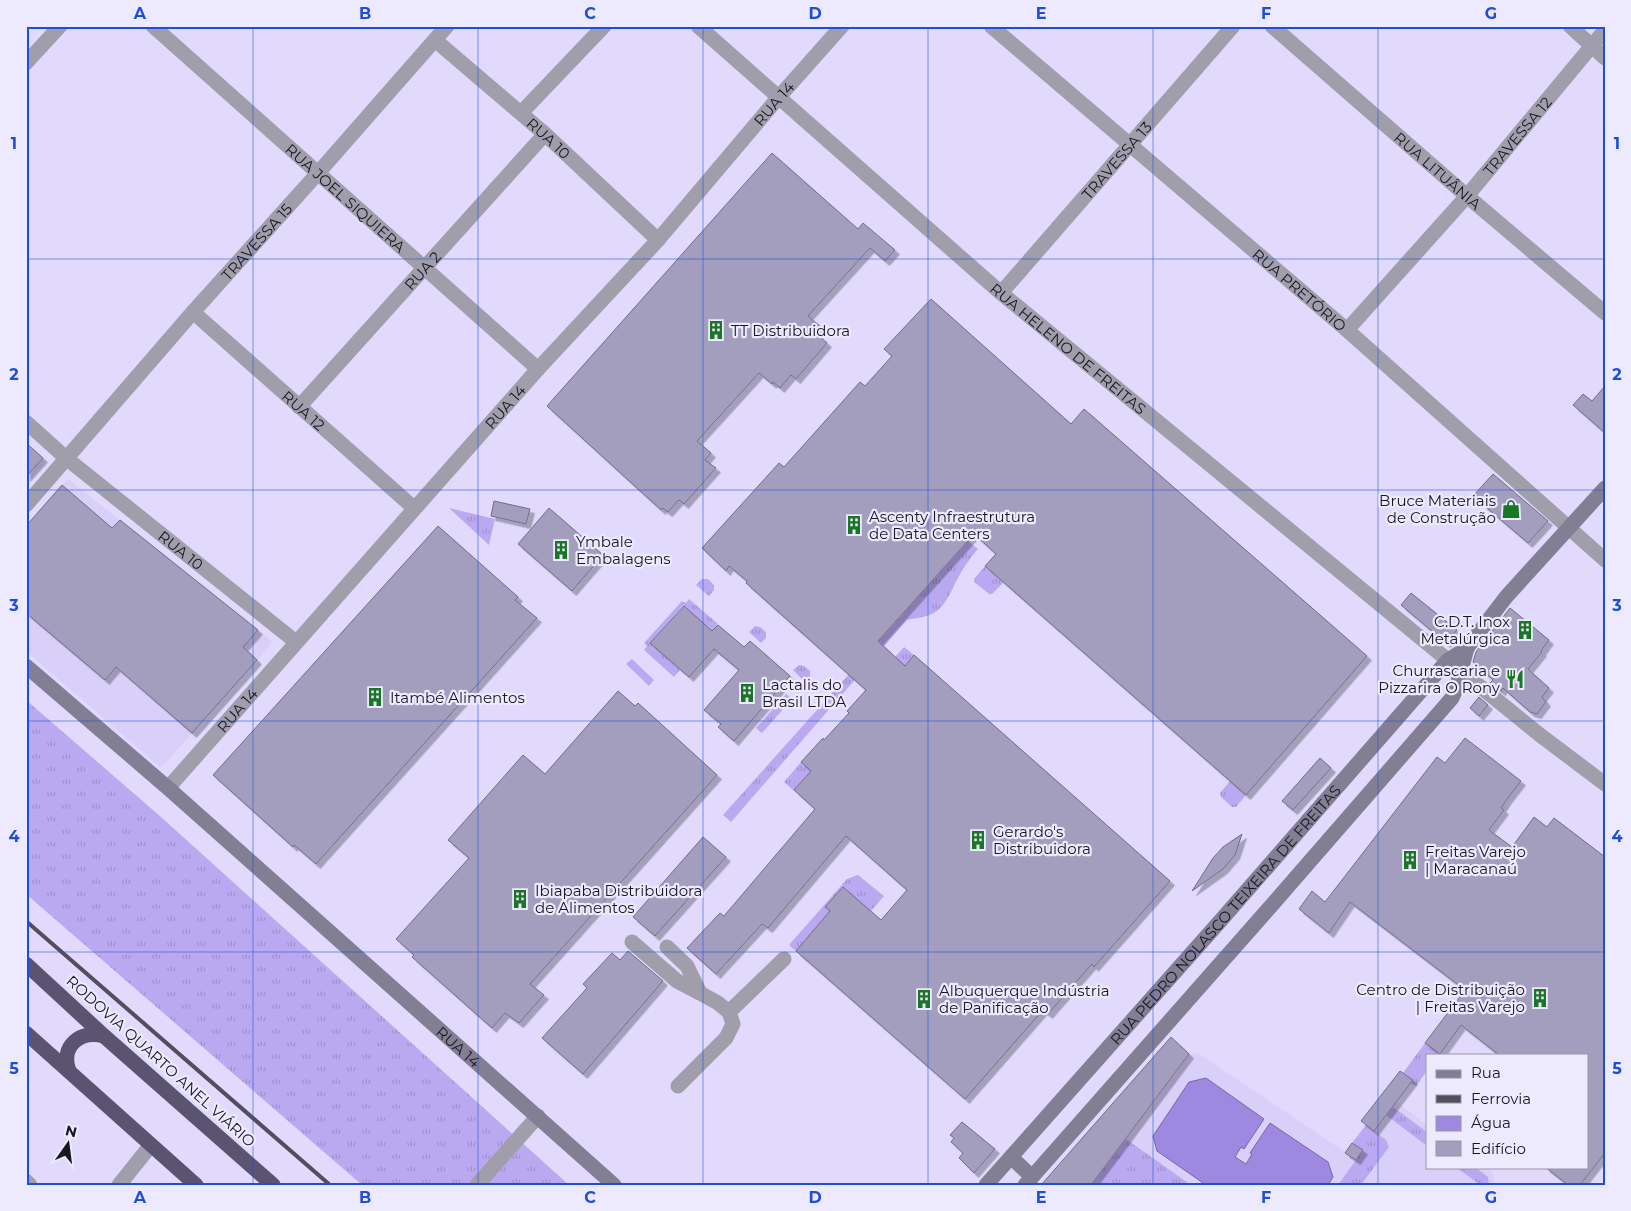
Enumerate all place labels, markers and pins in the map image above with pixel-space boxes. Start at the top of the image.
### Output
building icon: TT Distribuidora [705,319,727,341]
place label: TT Distribuidora [731,321,850,340]
place label: Bruce Materiais de Construção [1379,491,1496,527]
shop icon: Bruce Materiais de Construção [1500,498,1522,520]
place label: Ascenty Infraestrutura de Data Centers [869,507,1035,543]
building icon: Ascenty Infraestrutura de Data Centers [843,514,865,536]
place label: Ymbale Embalagens [576,532,671,568]
building icon: Ymbale Embalagens [550,539,572,561]
place label: C.D.T. Inox Metalúrgica [1420,612,1510,648]
building icon: C.D.T. Inox Metalúrgica [1514,619,1536,641]
place label: Churrascaria e Pizzarira O Rony [1378,661,1501,697]
restaurant icon: Churrascaria e Pizzarira O Rony [1504,668,1526,690]
place label: Lactalis do Brasil LTDA [762,675,846,711]
building icon: Lactalis do Brasil LTDA [736,682,758,704]
building icon: Itambé Alimentos [364,686,386,708]
place label: Itambé Alimentos [390,688,525,707]
place label: Gerardo's Distribuidora [993,822,1091,858]
building icon: Gerardo's Distribuidora [967,829,989,851]
place label: Freitas Varejo | Maracanaú [1425,842,1526,878]
building icon: Freitas Varejo | Maracanaú [1399,849,1421,871]
place label: Ibiapaba Distribuidora de Alimentos [535,881,702,917]
building icon: Ibiapaba Distribuidora de Alimentos [509,888,531,910]
place label: Centro de Distribuição | Freitas Varejo [1356,980,1525,1016]
place label: Albuquerque Indústria de Panificação [939,981,1110,1017]
building icon: Centro de Distribuição | Freitas Varejo [1529,987,1551,1009]
building icon: Albuquerque Indústria de Panificação [913,988,935,1010]

